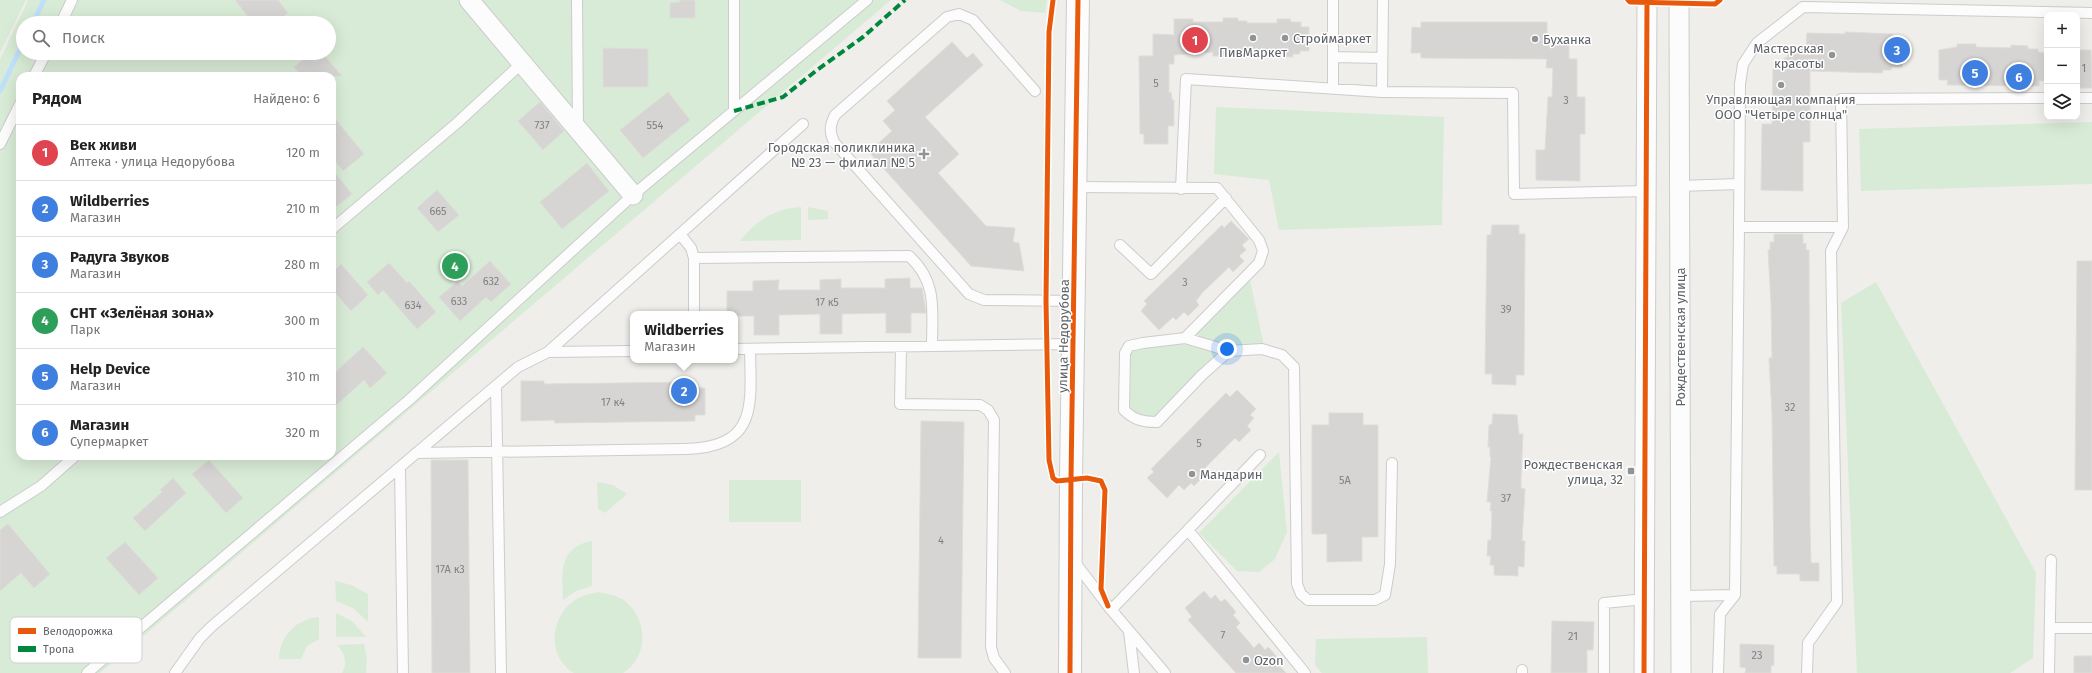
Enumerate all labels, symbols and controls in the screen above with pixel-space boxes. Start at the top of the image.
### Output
map controls [2044,12,2080,120]
button: + [2044,12,2080,48]
search box [16,16,336,60]
pin: 1 [1182,25,1208,55]
icon: search [30,27,52,49]
text: Поиск [62,29,105,47]
place label: Строймаркет [1293,31,1372,46]
place label: Буханка [1543,32,1591,47]
marker: ПивМаркет [1248,33,1258,43]
marker: Строймаркет [1280,33,1290,43]
marker: Буханка [1530,34,1540,44]
pin: 3 [1884,35,1910,65]
place label: Мастерская красоты [1753,41,1824,71]
place label: ПивМаркет [1219,45,1287,60]
button: − [2044,48,2080,84]
marker: Мастерская красоты [1827,50,1837,60]
pin: 5 [1962,58,1988,88]
pin: 6 [2006,62,2032,92]
house number: 1 [2082,62,2086,75]
house number: 5 [1153,77,1159,90]
marker: Управляющая компания ООО "Четыре солнца" [1776,80,1786,90]
button: layers [2044,84,2080,120]
text: Рядом [32,88,82,109]
text: Найдено: 6 [253,91,320,106]
place label: Управляющая компания ООО "Четыре солнца" [1706,92,1856,122]
house number: 3 [1563,94,1569,107]
house number: 737 [534,119,550,132]
house number: 554 [647,119,664,132]
text: Век живи [70,136,137,154]
place label: Городская поликлиника № 23 — филиал № 5 [768,140,915,170]
text: 1 [42,145,48,160]
text: 120 m [286,145,320,160]
marker: Городская поликлиника № 23 — филиал № 5 [918,148,930,160]
text: Аптека · улица Недорубова [70,154,235,169]
text: Wildberries [70,192,149,210]
text: 2 [42,201,48,216]
text: 210 m [286,201,320,216]
house number: 665 [429,205,447,218]
text: Магазин [70,210,121,225]
text: Радуга Звуков [70,248,169,266]
pin: 4 [442,251,468,281]
text: 3 [42,257,48,272]
text: 280 m [285,257,320,272]
text: Магазин [70,266,121,281]
street label: Рождественская улица [1673,267,1688,407]
house number: 632 [483,275,499,288]
house number: 3 [1182,276,1188,289]
street label: улица Недорубова [1055,279,1072,393]
house number: 633 [451,295,467,308]
house number: 17 к5 [815,296,839,309]
house number: 634 [404,299,422,312]
house number: 39 [1500,303,1512,316]
text: СНТ «Зелёная зона» [70,304,214,322]
popup [630,311,738,363]
text: 4 [41,313,49,328]
text: 300 m [284,313,320,328]
text: Wildberries [644,321,724,339]
text: Парк [70,322,100,337]
text: Магазин [644,339,696,354]
your location [1217,339,1237,359]
text: Help Device [70,360,150,378]
text: 5 [42,369,48,384]
text: 310 m [286,369,320,384]
pin: 2 [671,376,697,406]
text: Магазин [70,378,121,393]
house number: 17 к4 [601,396,625,409]
house number: 32 [1785,401,1795,414]
text: Магазин [70,416,129,434]
text: 6 [41,425,49,440]
text: 320 m [285,425,320,440]
text: Супермаркет [70,434,148,449]
house number: 5 [1196,437,1202,450]
place label: Рождественская улица, 32 [1524,457,1623,487]
marker: Рождественская улица, 32 [1626,466,1636,476]
place label: Мандарин [1200,467,1262,482]
marker: Мандарин [1187,469,1197,479]
house number: 5А [1339,474,1352,487]
house number: 37 [1501,492,1511,505]
house number: 4 [938,534,944,547]
house number: 17А к3 [435,563,465,576]
legend [10,617,142,663]
text: Велодорожка [43,625,113,638]
house number: 7 [1221,629,1226,642]
house number: 21 [1568,630,1578,643]
text: Тропа [43,643,74,656]
house number: 23 [1752,649,1762,662]
place label: Ozon [1254,653,1284,668]
marker: Ozon [1241,655,1251,665]

